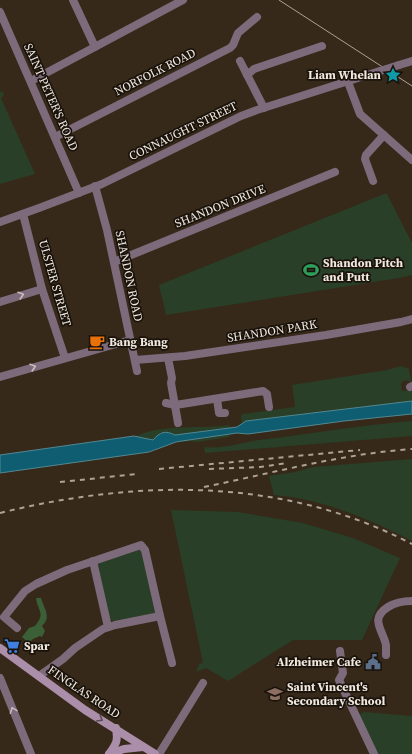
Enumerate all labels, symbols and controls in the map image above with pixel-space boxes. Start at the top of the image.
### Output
street label: SAINT PETER'S ROAD [20,41,82,153]
street label: NORFOLK ROAD [112,45,198,99]
place icon: Liam Whelan [384,66,402,84]
place label: Liam Whelan [308,67,382,83]
street label: CONNAUGHT STREET [126,97,240,164]
street label: SHANDON DRIVE [172,181,268,231]
street label: SHANDON ROAD [112,229,146,323]
street label: ULSTER STREET [35,238,75,329]
place label: Shandon Pitch and Putt [323,255,404,285]
sports icon: Shandon Pitch and Putt [302,261,320,279]
one-way arrow [17,292,24,300]
street label: SHANDON PARK [226,316,318,346]
cafe icon: Bang Bang [88,333,106,351]
place label: Bang Bang [109,334,168,350]
one-way arrow [29,363,36,372]
supermarket icon: Spar [3,637,21,655]
place label: Spar [24,638,50,654]
public building icon: Alzheimer Cafe [364,653,382,671]
place label: Alzheimer Cafe [276,654,361,670]
street label: FINGLAS ROAD [45,662,123,722]
place label: Saint Vincent's Secondary School [287,679,385,709]
school or university icon: Saint Vincent's Secondary School [266,685,284,703]
one-way arrow [9,707,17,714]
one-way arrow [96,715,104,722]

